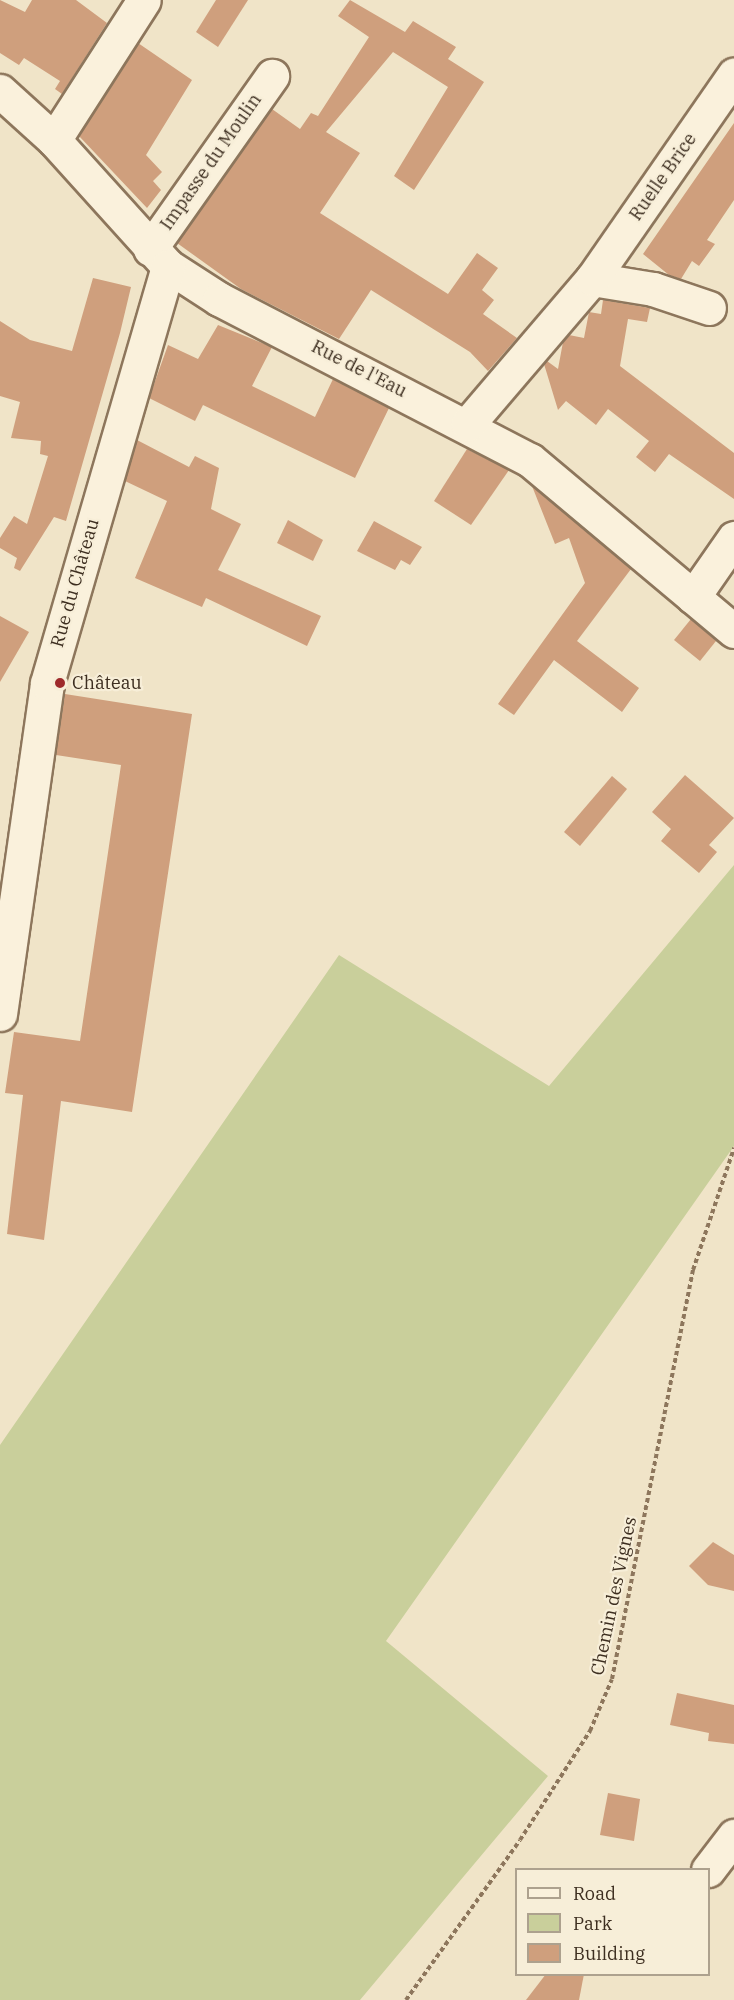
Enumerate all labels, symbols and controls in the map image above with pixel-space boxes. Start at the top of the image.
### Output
street label: Impasse du Moulin [156,90,266,234]
street label: Ruelle Brice [625,129,701,225]
street label: Rue de l'Eau [308,336,410,402]
street label: Rue du Château [46,516,104,650]
place label: Château [72,672,142,694]
marker: Château [53,676,67,690]
street label: Chemin des Vignes [587,1515,641,1677]
legend [515,1868,710,1976]
text: Road [573,1882,616,1905]
text: Park [573,1912,612,1935]
text: Building [573,1942,645,1965]

